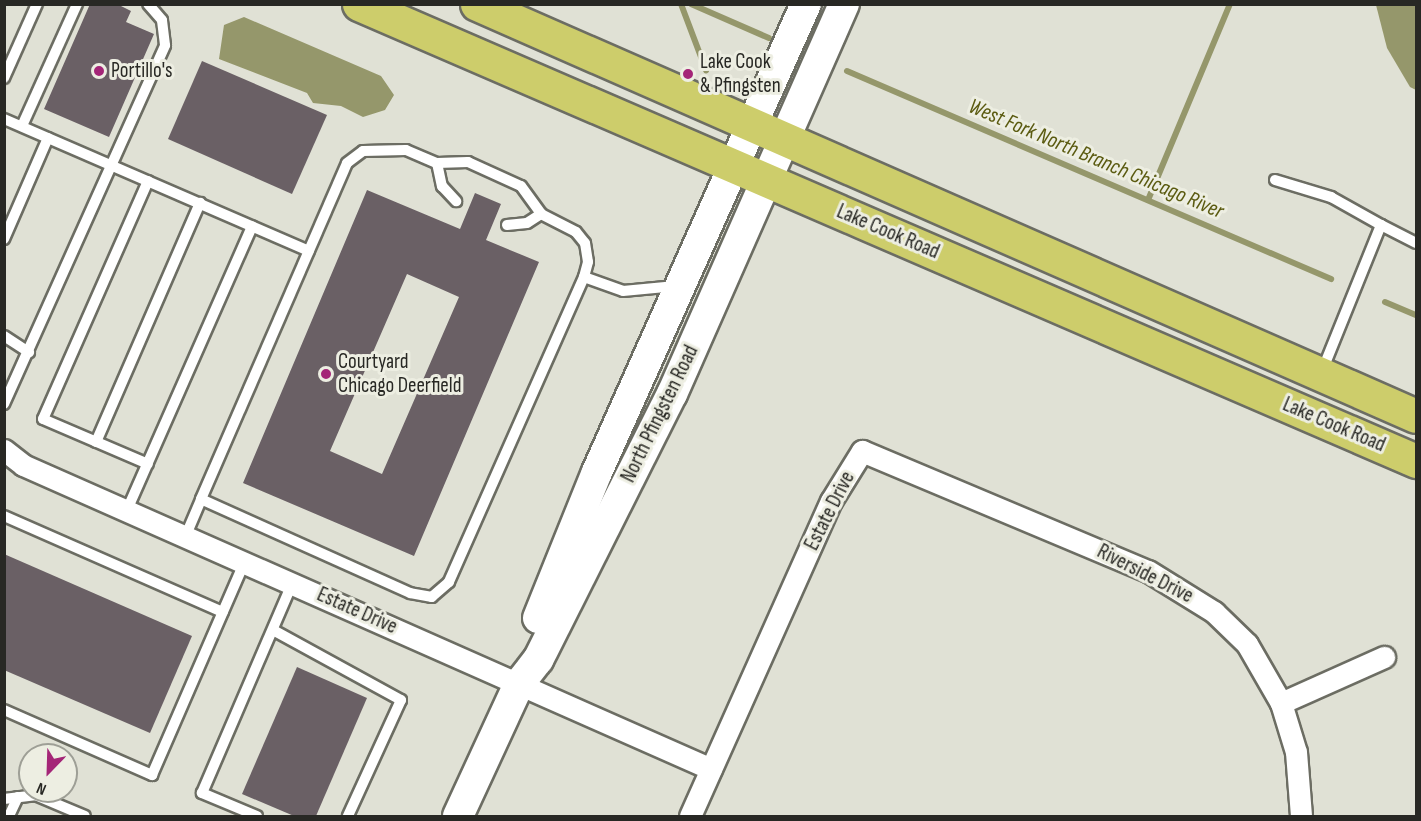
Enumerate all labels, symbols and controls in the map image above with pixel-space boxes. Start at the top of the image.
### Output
place label: Lake Cook & Pfingsten [700,49,781,99]
place label: Portillo's [111,58,173,84]
marker: Portillo's [92,64,106,78]
marker: Lake Cook & Pfingsten [681,67,695,81]
water label: West Fork North Branch Chicago River [964,93,1228,225]
street label: Lake Cook Road [833,199,943,265]
street label: North Pfingsten Road [616,341,704,487]
place label: Courtyard Chicago Deerfield [338,349,461,399]
marker: Courtyard Chicago Deerfield [319,367,333,381]
street label: Lake Cook Road [1279,392,1389,458]
street label: Estate Drive [799,467,861,555]
street label: Riverside Drive [1093,539,1197,609]
street label: Estate Drive [313,582,401,640]
north arrow [18,743,78,803]
text: N [34,778,49,799]

